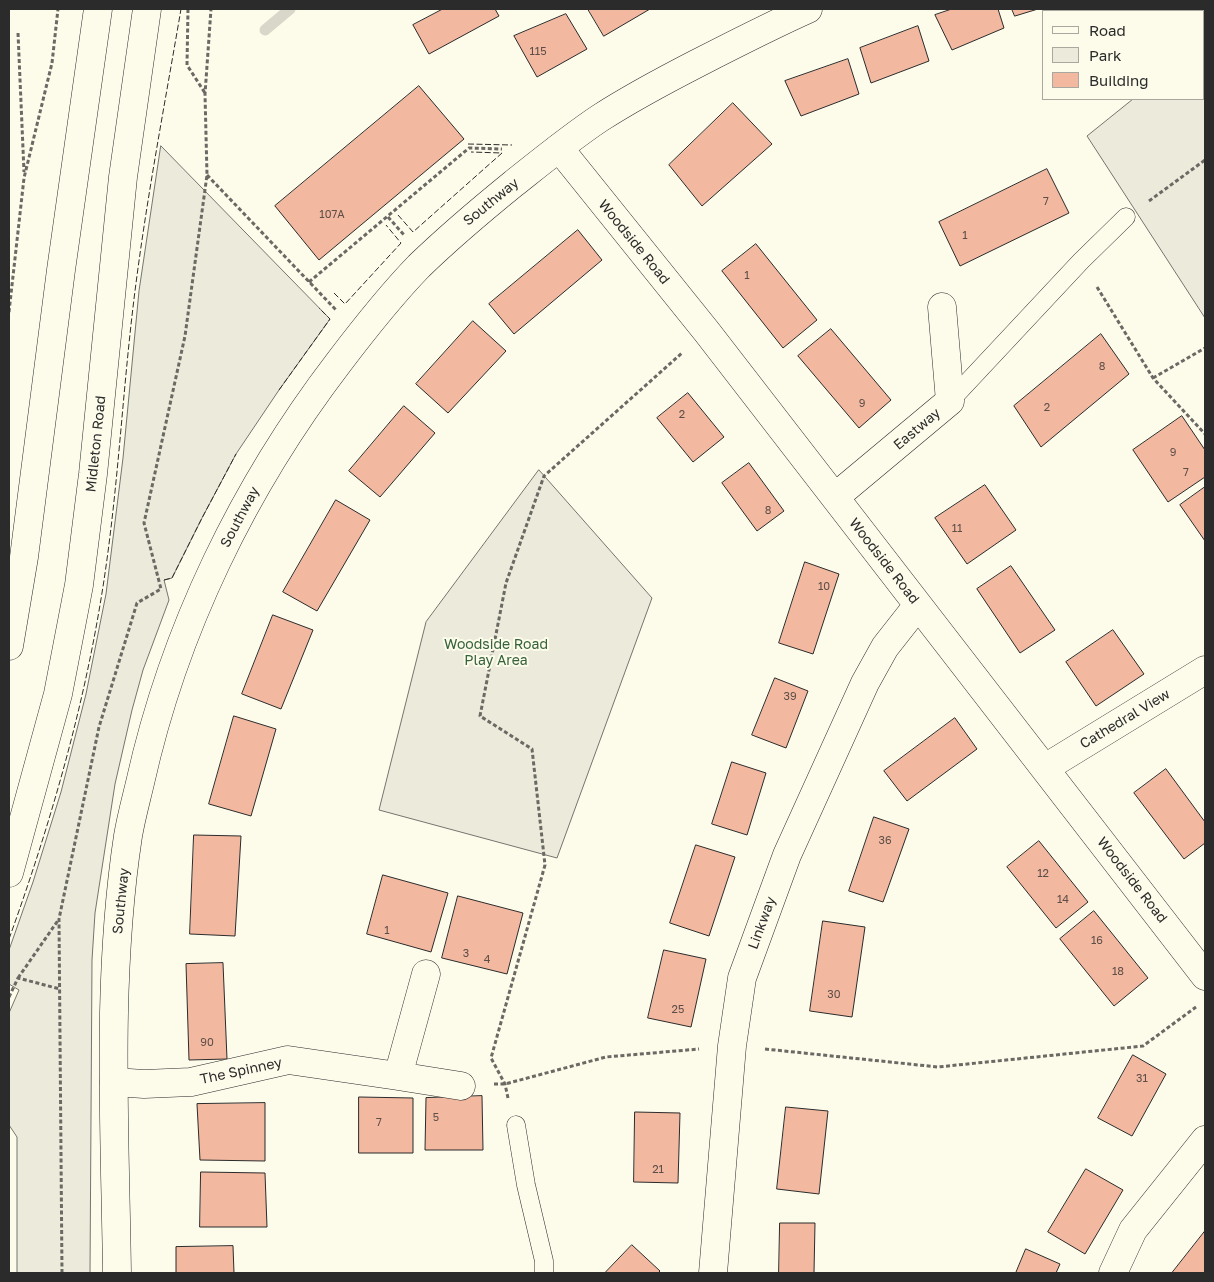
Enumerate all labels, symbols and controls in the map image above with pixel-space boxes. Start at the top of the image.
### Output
legend [1042,10,1204,100]
text: Road [1089,21,1126,39]
house number: 115 [529,45,547,59]
text: Park [1089,46,1121,64]
text: Building [1089,71,1149,89]
street label: Southway [460,175,522,229]
house number: 7 [1043,195,1049,209]
street label: Woodside Road [595,196,673,288]
house number: 107A [319,208,345,222]
house number: 1 [962,229,968,243]
house number: 1 [744,269,750,283]
house number: 8 [1099,360,1105,374]
street label: Midleton Road [83,395,109,493]
house number: 9 [859,397,865,411]
house number: 2 [1044,401,1050,415]
street label: Eastway [890,405,944,453]
house number: 2 [679,408,685,422]
house number: 9 [1170,446,1176,460]
house number: 7 [1183,466,1189,480]
street label: Southway [217,484,263,550]
house number: 8 [765,504,771,518]
street label: Woodside Road [845,515,923,607]
house number: 11 [952,522,962,536]
house number: 10 [818,580,830,594]
park label: Woodside Road Play Area [444,637,548,670]
street label: Cathedral View [1077,686,1173,752]
house number: 39 [783,690,797,704]
house number: 36 [878,834,892,848]
street label: Woodside Road [1093,834,1171,926]
street label: Southway [109,867,133,935]
house number: 12 [1037,867,1049,881]
house number: 14 [1057,893,1069,907]
street label: Linkway [745,894,779,952]
house number: 1 [384,924,390,938]
house number: 16 [1091,934,1103,948]
house number: 3 [463,947,469,961]
house number: 4 [484,953,490,967]
house number: 18 [1112,965,1124,979]
house number: 30 [827,988,841,1002]
house number: 25 [672,1003,684,1017]
house number: 90 [200,1036,214,1050]
street label: The Spinney [199,1054,283,1088]
house number: 31 [1136,1072,1148,1086]
house number: 5 [433,1111,439,1125]
house number: 7 [376,1116,382,1130]
house number: 21 [652,1163,664,1177]

